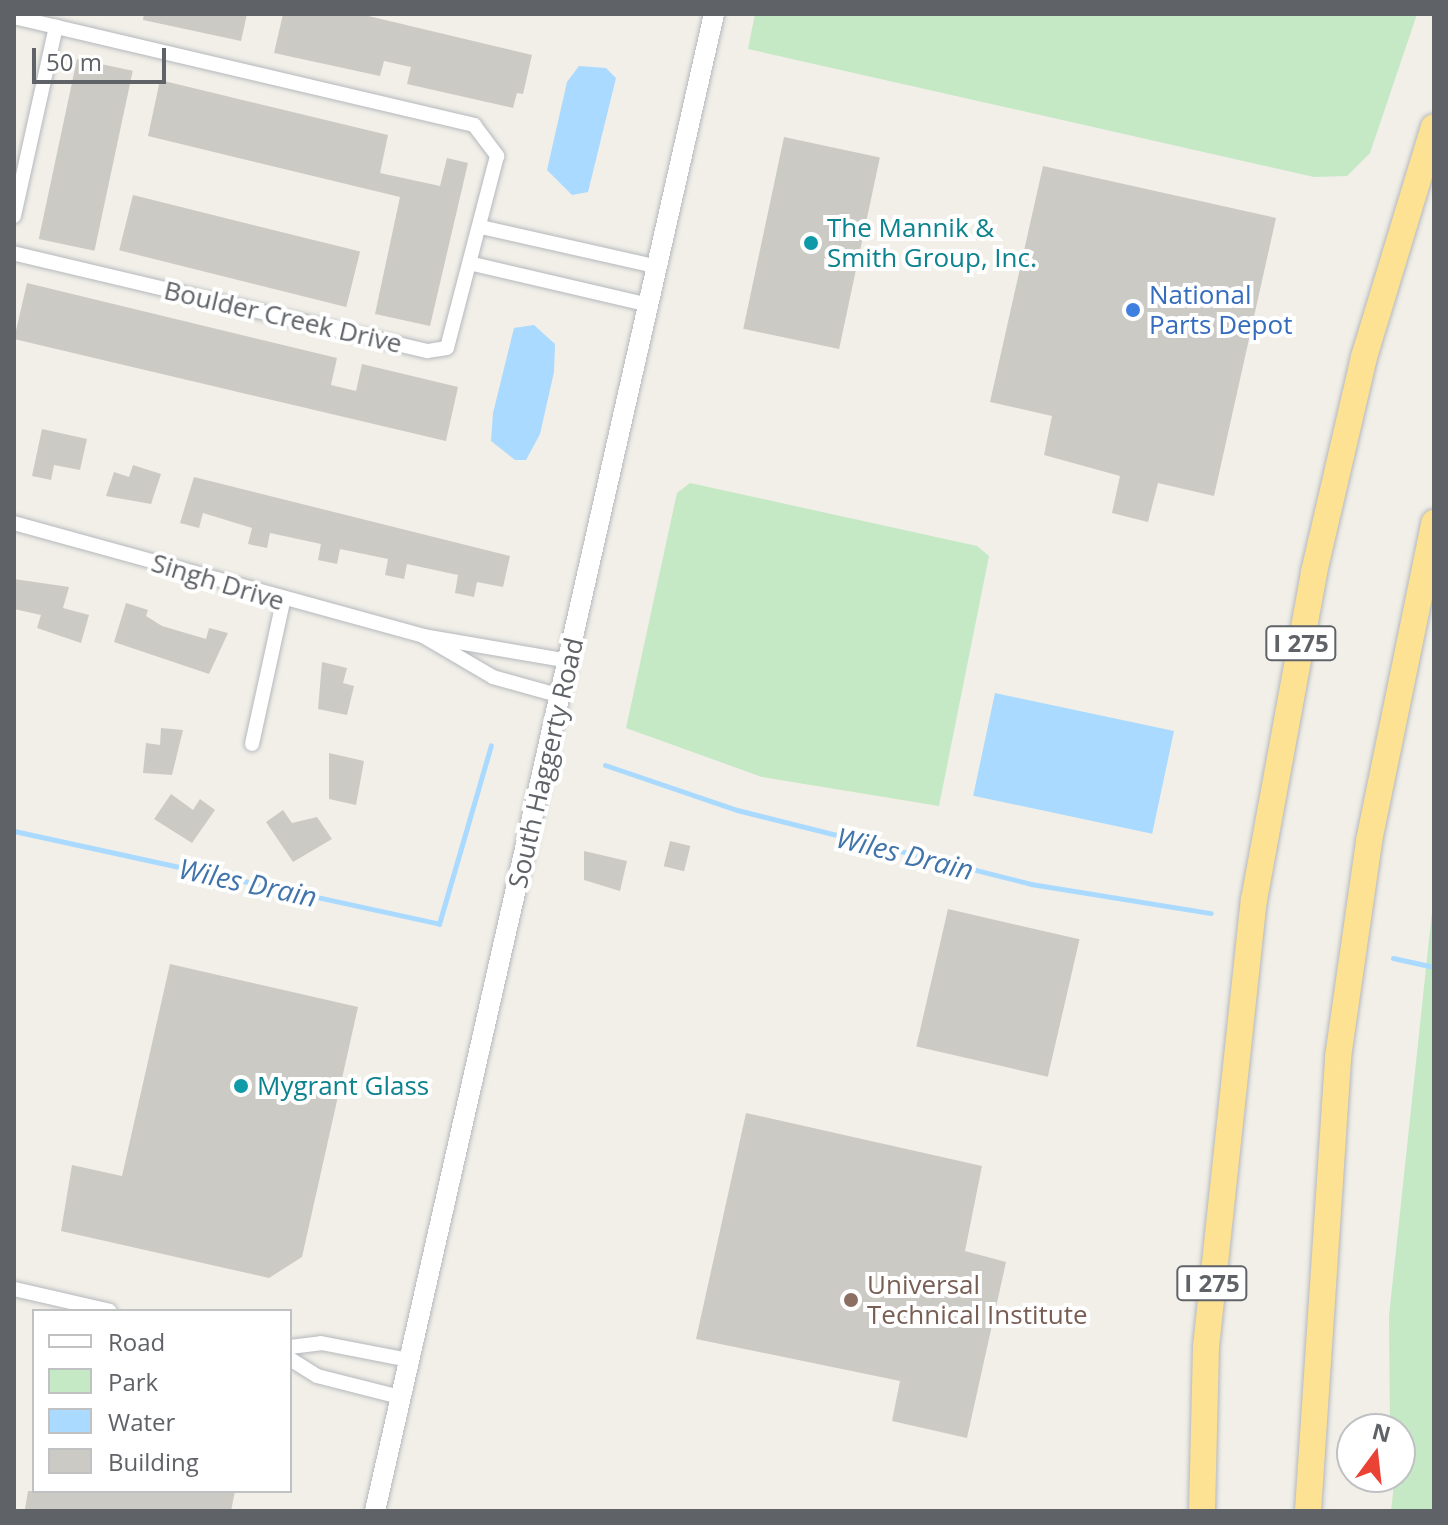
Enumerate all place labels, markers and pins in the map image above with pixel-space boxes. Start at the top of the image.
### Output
place label: The Mannik & Smith Group, Inc. [827,212,1037,274]
marker: The Mannik & Smith Group, Inc. [802,234,820,252]
place label: National Parts Depot [1149,279,1292,340]
marker: National Parts Depot [1124,301,1142,319]
place label: Mygrant Glass [257,1070,429,1102]
marker: Mygrant Glass [232,1077,250,1095]
place label: Universal Technical Institute [867,1269,1088,1330]
marker: Universal Technical Institute [842,1291,860,1309]

